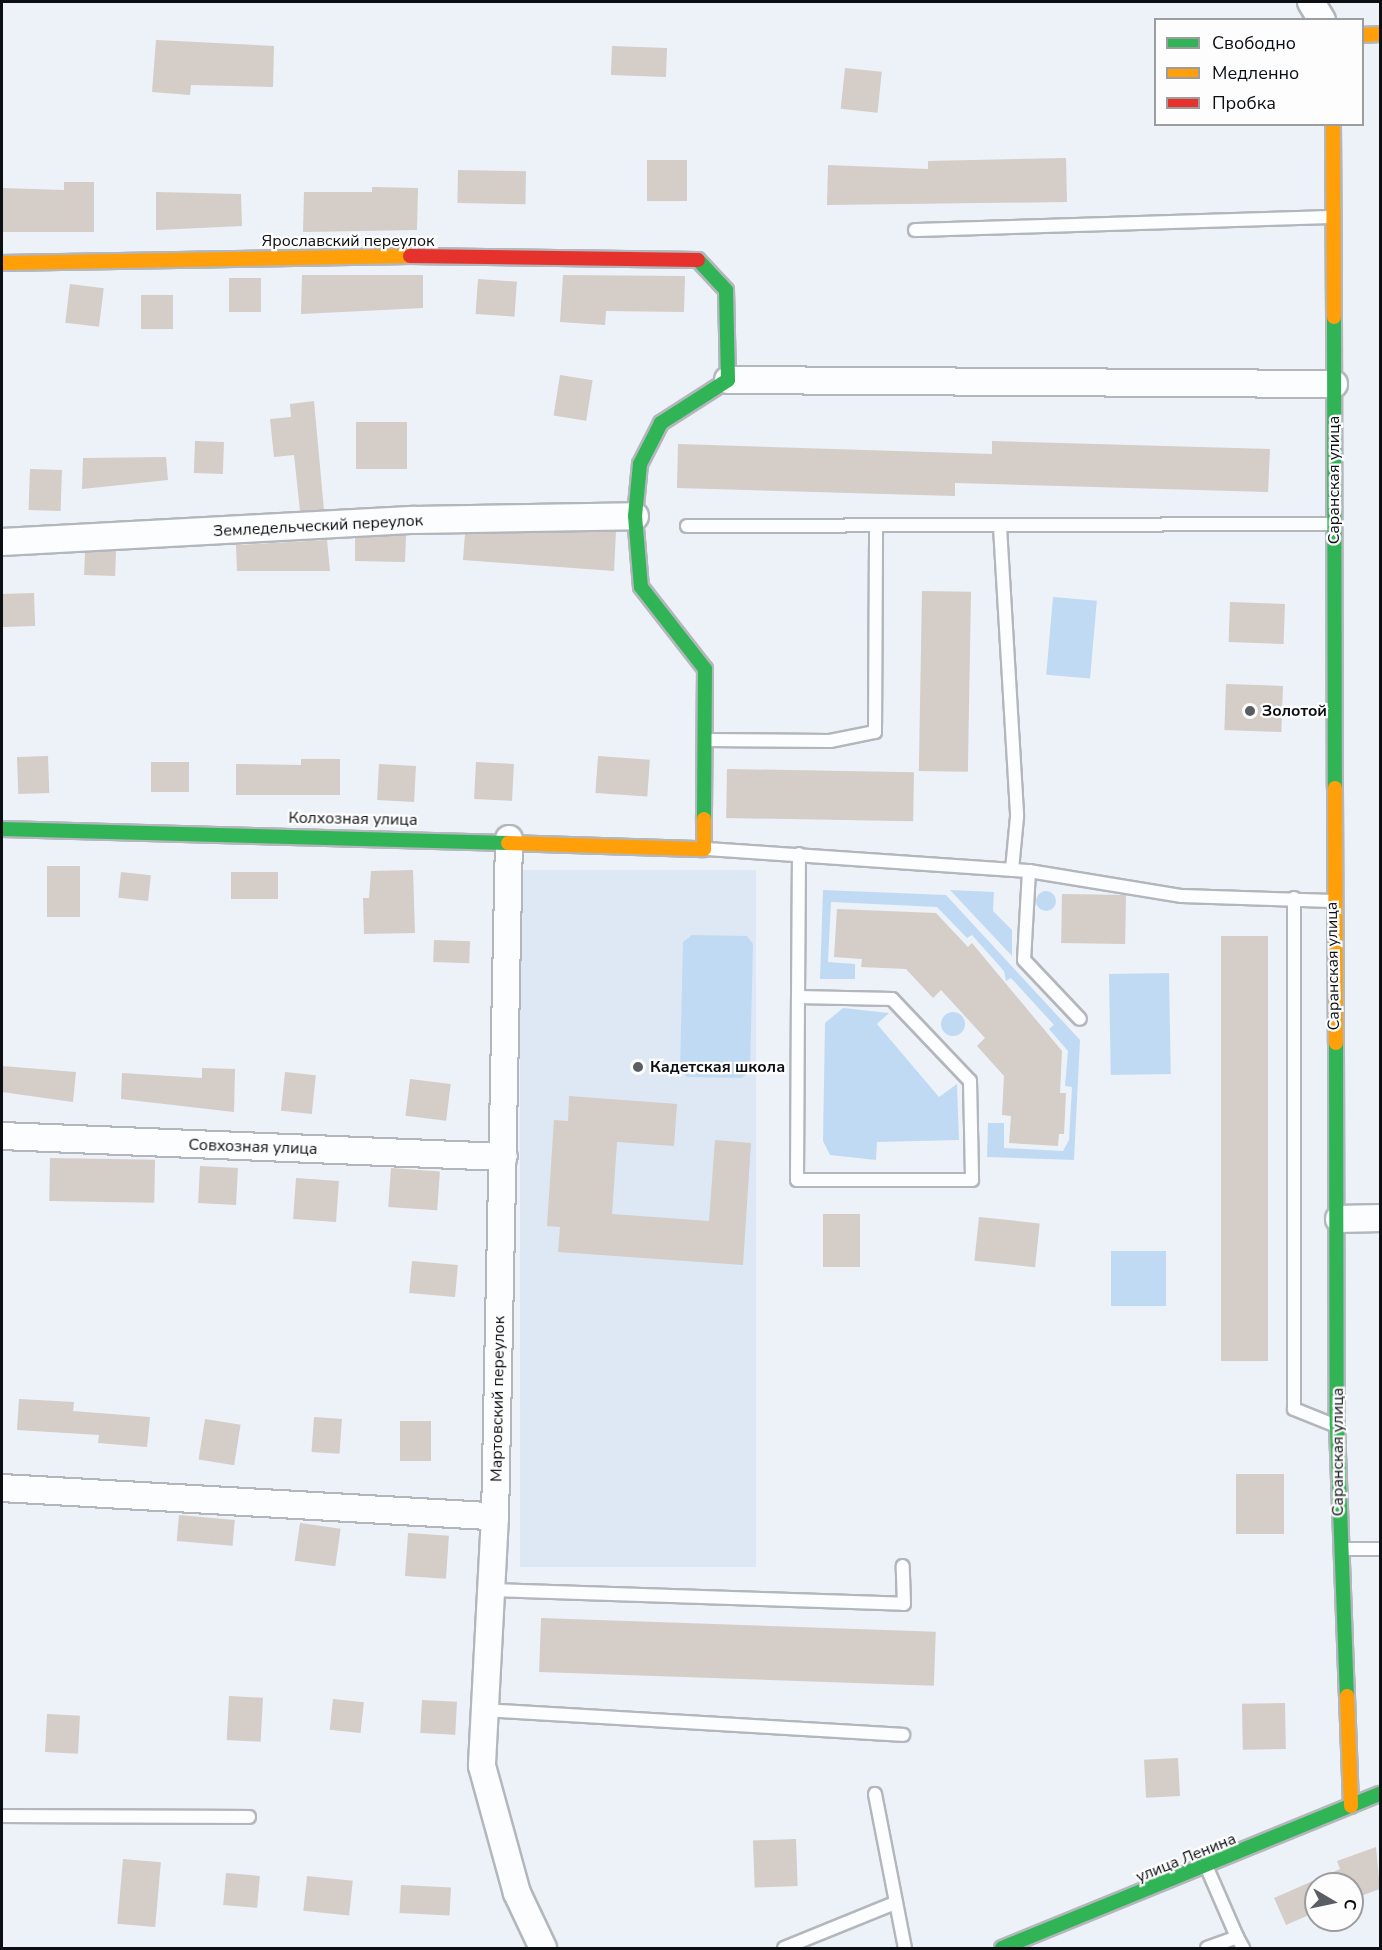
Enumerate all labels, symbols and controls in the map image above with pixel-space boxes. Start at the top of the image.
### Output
legend [1154,18,1364,126]
text: Свободно [1212,31,1296,55]
text: Медленно [1212,61,1299,85]
text: Пробка [1212,91,1276,115]
street label: Ярославский переулок [262,231,434,251]
street label: Саранская улица [1324,416,1344,544]
street label: Земледельческий переулок [213,511,423,541]
place label: Золотой [1262,701,1327,721]
marker: Золотой [1243,704,1257,718]
street label: Колхозная улица [288,808,418,830]
street label: Саранская улица [1322,901,1344,1031]
place label: Кадетская школа [650,1057,785,1077]
marker: Кадетская школа [631,1060,645,1074]
street label: Совхозная улица [188,1135,318,1159]
street label: Мартовский переулок [487,1316,509,1482]
street label: Саранская улица [1328,1388,1348,1516]
street label: улица Ленина [1133,1829,1239,1887]
north arrow [1304,1872,1364,1932]
text: С [1338,1897,1362,1912]

